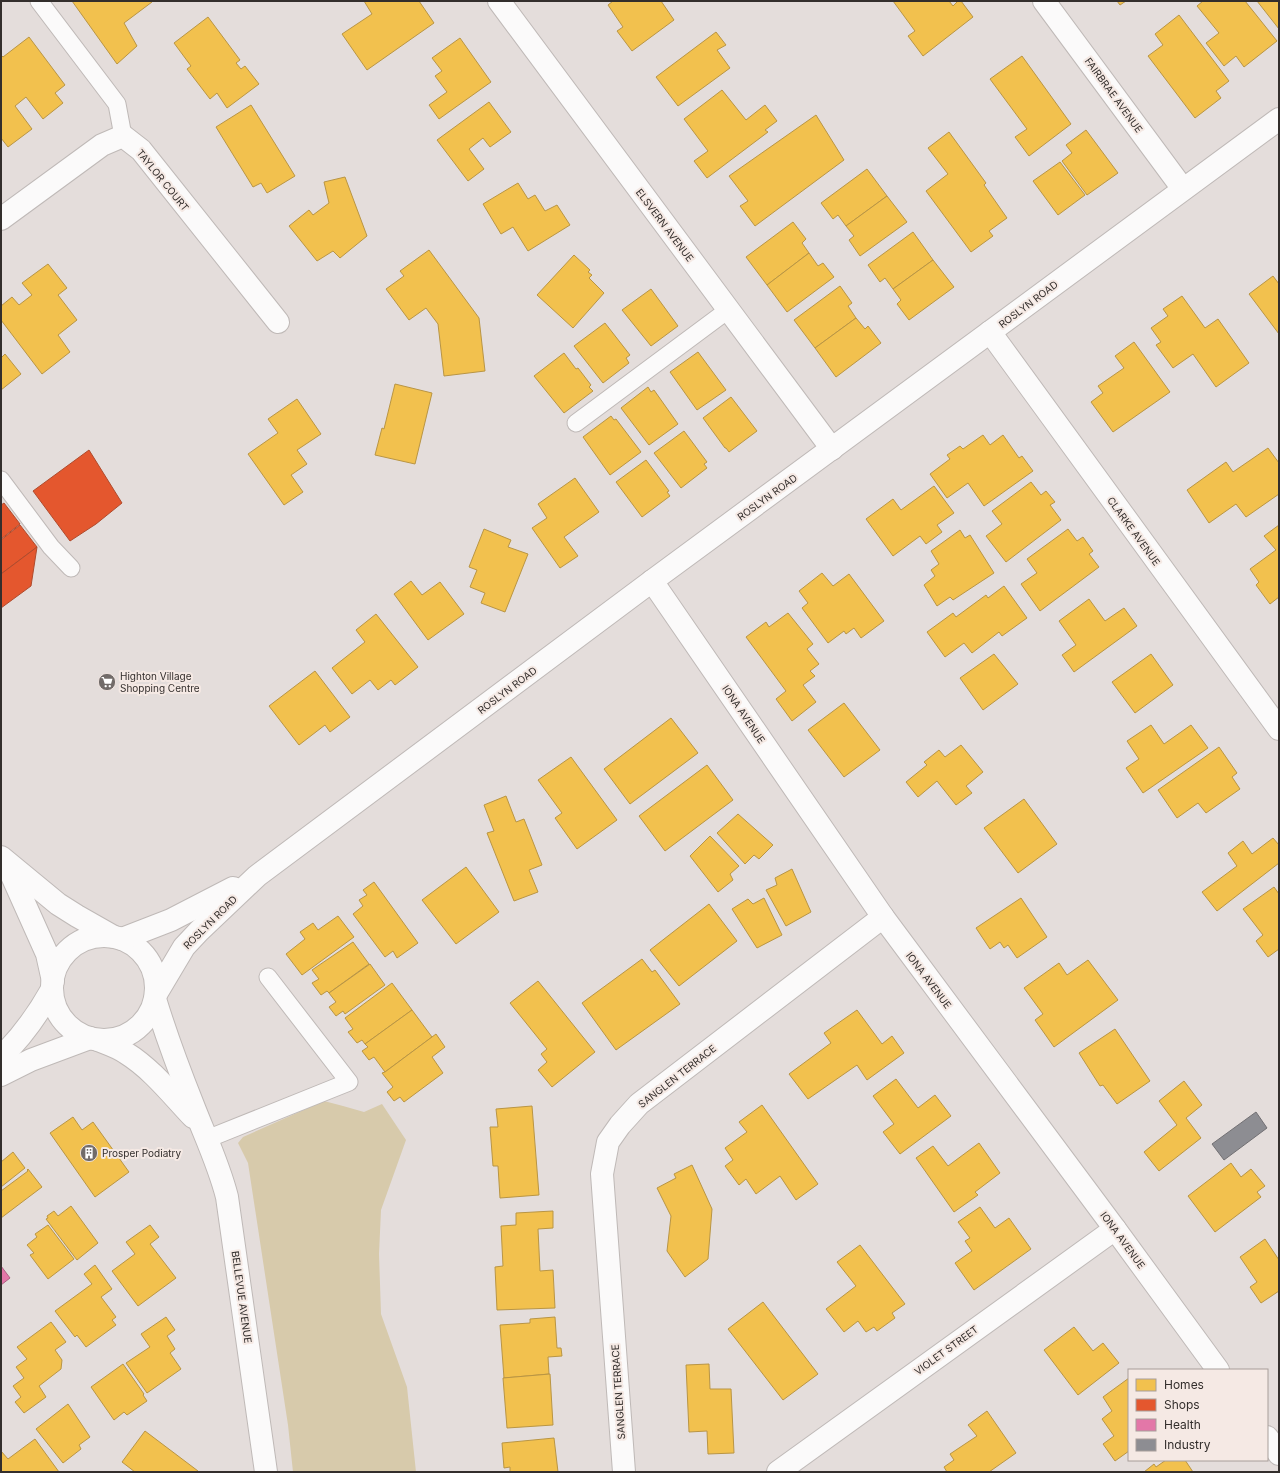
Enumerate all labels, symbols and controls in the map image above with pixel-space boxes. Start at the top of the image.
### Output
street label: FAIRBRAE AVENUE [1083,55,1145,135]
street label: TAYLOR COURT [134,147,192,213]
street label: ELSVERN AVENUE [634,186,696,264]
street label: ROSLYN ROAD [996,278,1060,330]
street label: ROSLYN ROAD [735,471,799,523]
street label: CLARKE AVENUE [1105,494,1163,568]
street label: ROSLYN ROAD [475,664,539,716]
place label: Highton Village Shopping Centre [120,670,200,694]
supermarket icon: Highton Village Shopping Centre [97,672,117,692]
street label: IONA AVENUE [720,683,768,745]
street label: ROSLYN ROAD [181,893,239,951]
street label: IONA AVENUE [904,949,954,1011]
street label: SANGLEN TERRACE [636,1042,718,1110]
building icon: Prosper Podiatry [79,1143,99,1163]
place label: Prosper Podiatry [102,1147,181,1159]
street label: IONA AVENUE [1098,1209,1148,1271]
street label: BELLEVUE AVENUE [230,1250,254,1344]
street label: VIOLET STREET [912,1323,980,1377]
street label: SANGLEN TERRACE [609,1344,627,1440]
legend [1128,1369,1268,1461]
text: Homes [1164,1377,1204,1392]
text: Shops [1164,1397,1200,1412]
text: Health [1164,1417,1201,1432]
text: Industry [1164,1437,1211,1452]

